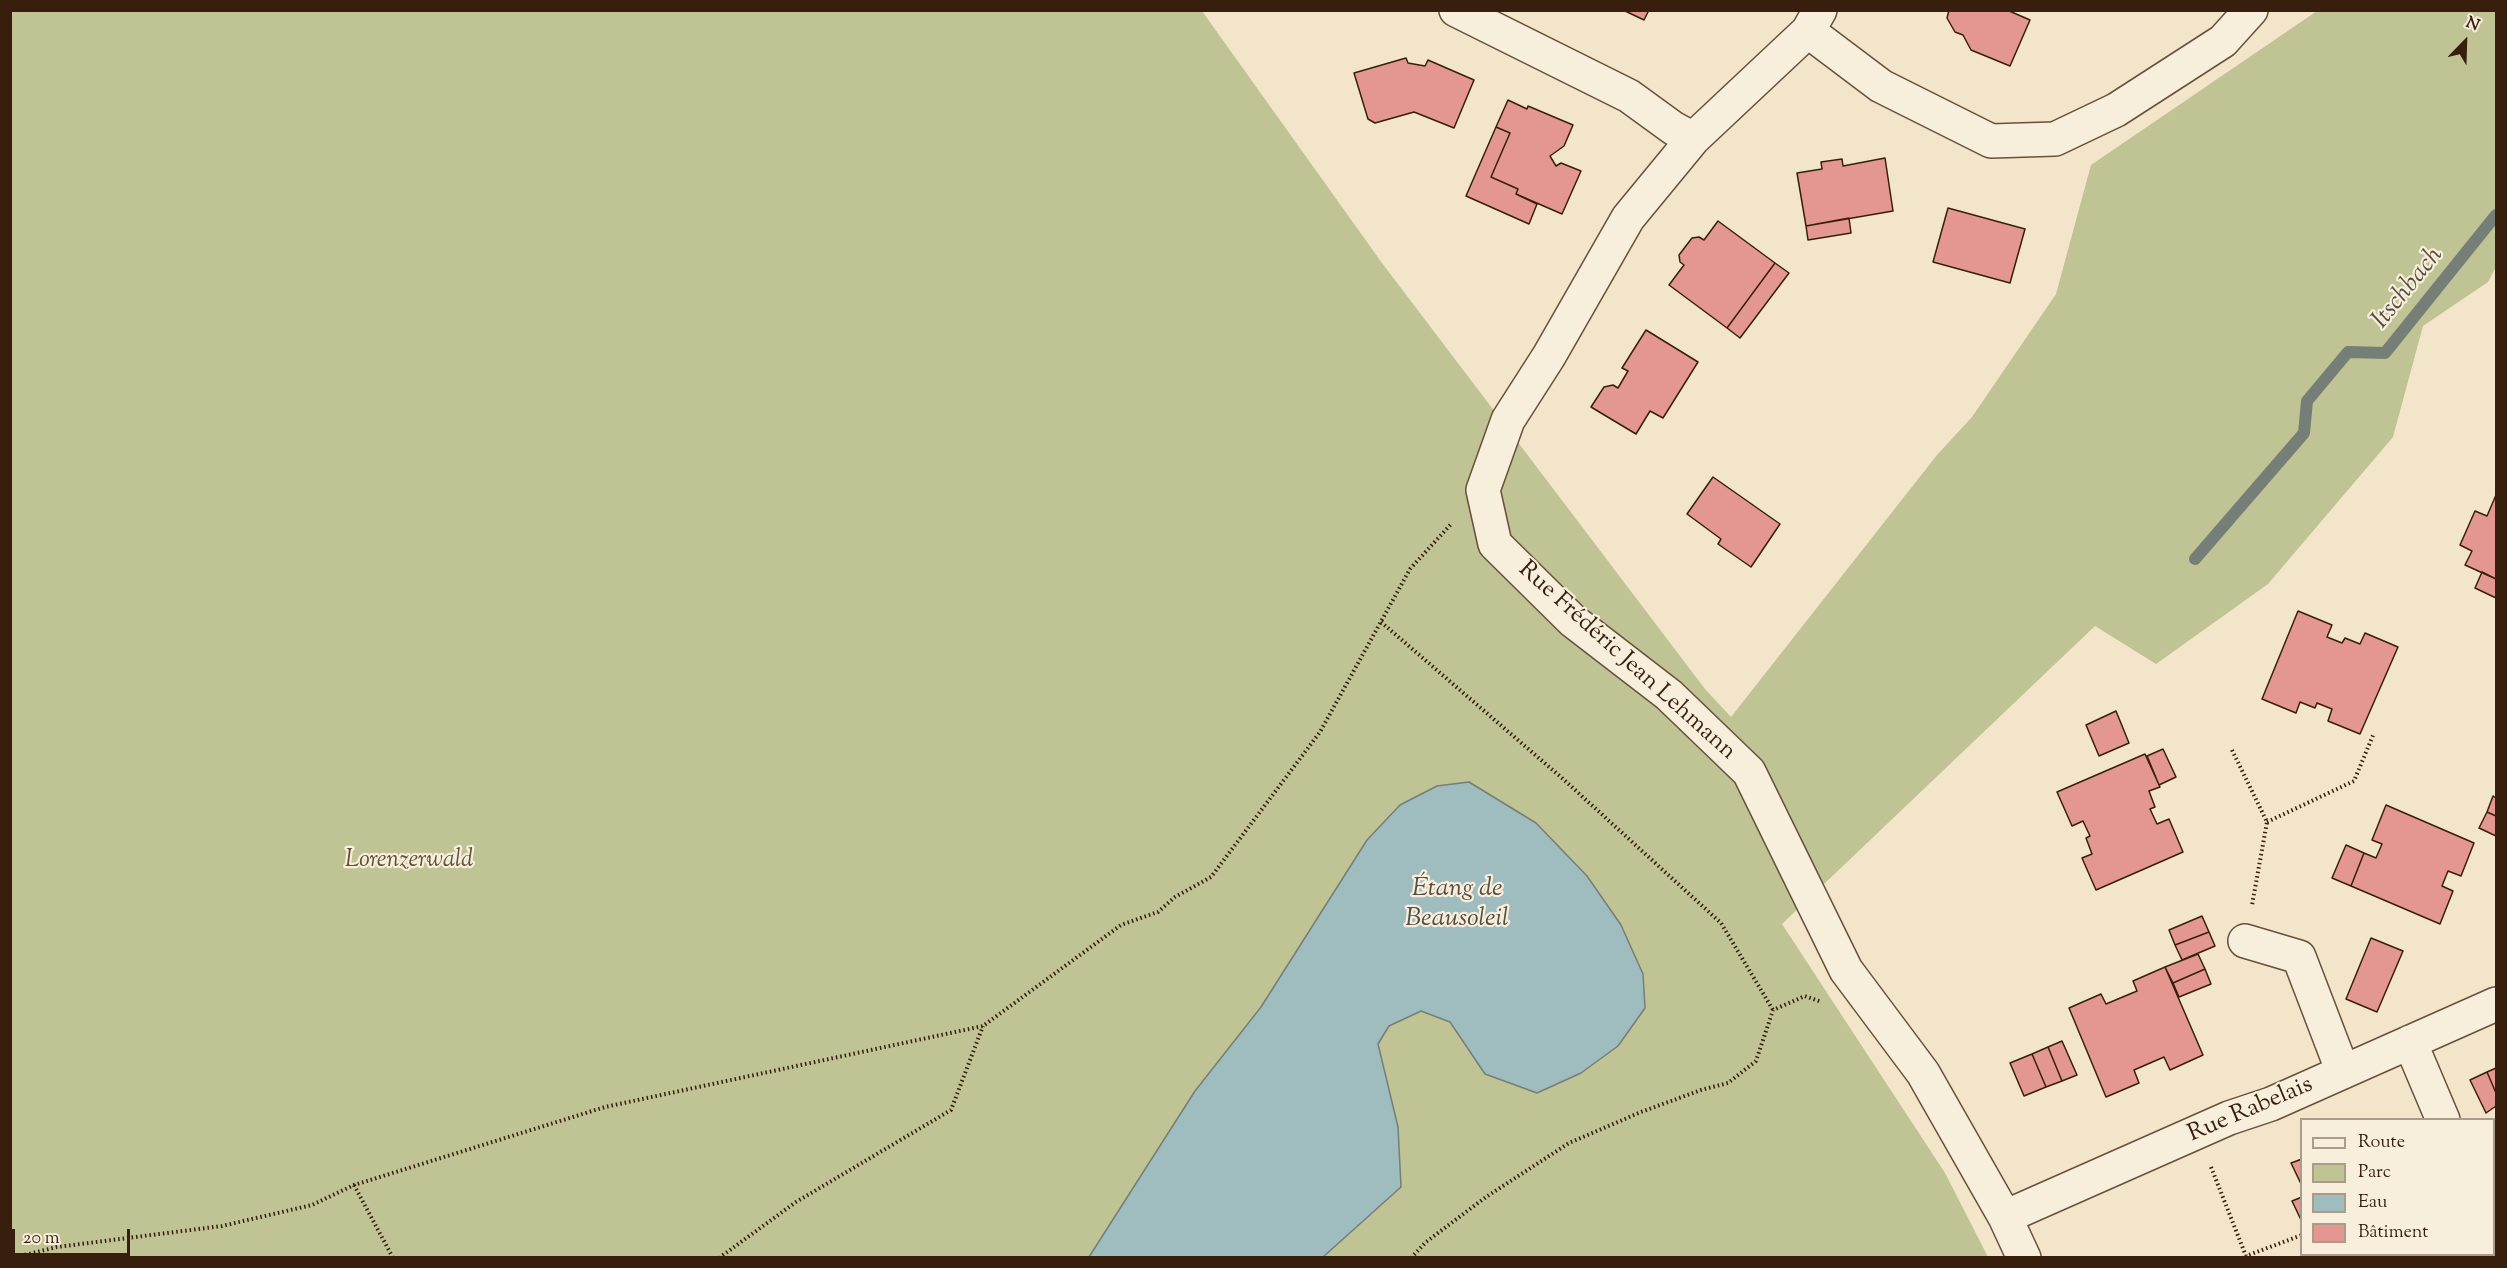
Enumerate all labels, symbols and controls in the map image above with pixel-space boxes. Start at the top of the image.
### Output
north arrow [2435,12,2495,72]
text: N [2462,12,2483,38]
water label: Itschbach [2367,242,2451,336]
street label: Rue Frédéric Jean Lehmann [1511,557,1741,767]
park label: Lorenzerwald [345,848,473,876]
water label: Étang de Beausoleil [1405,875,1509,936]
street label: Rue Rabelais [2184,1072,2318,1150]
legend [2300,1118,2495,1256]
text: Route [2358,1130,2405,1156]
text: Parc [2358,1160,2391,1186]
text: Eau [2358,1190,2387,1216]
scale bar [15,1217,134,1255]
text: Bâtiment [2358,1220,2428,1246]
text: 20 m [23,1226,60,1252]

